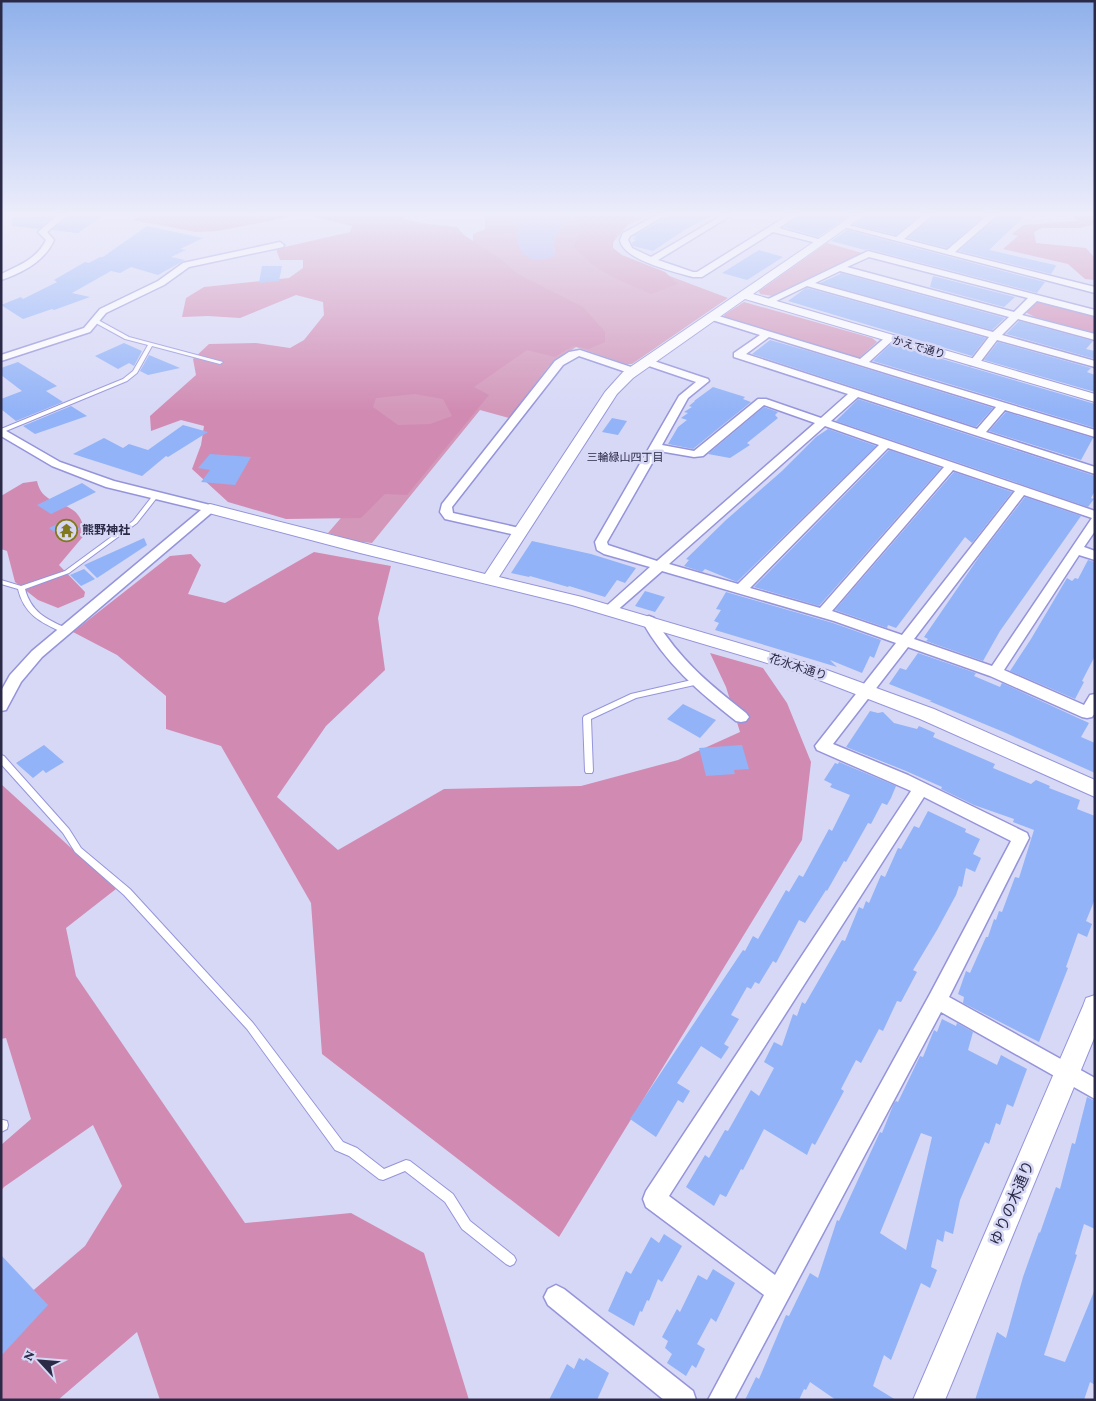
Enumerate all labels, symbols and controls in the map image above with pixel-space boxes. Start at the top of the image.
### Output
street label: かえで通り [891,334,947,360]
district label: 三輪緑山四丁目 [587,451,664,463]
temple icon: 熊野神社 [54,518,78,542]
place label: 熊野神社 [82,523,130,537]
street label: 花水木通り [767,651,829,683]
street label: ゆりの木通り [987,1158,1037,1248]
north arrow [15,1336,65,1386]
text: N [19,1347,38,1363]

